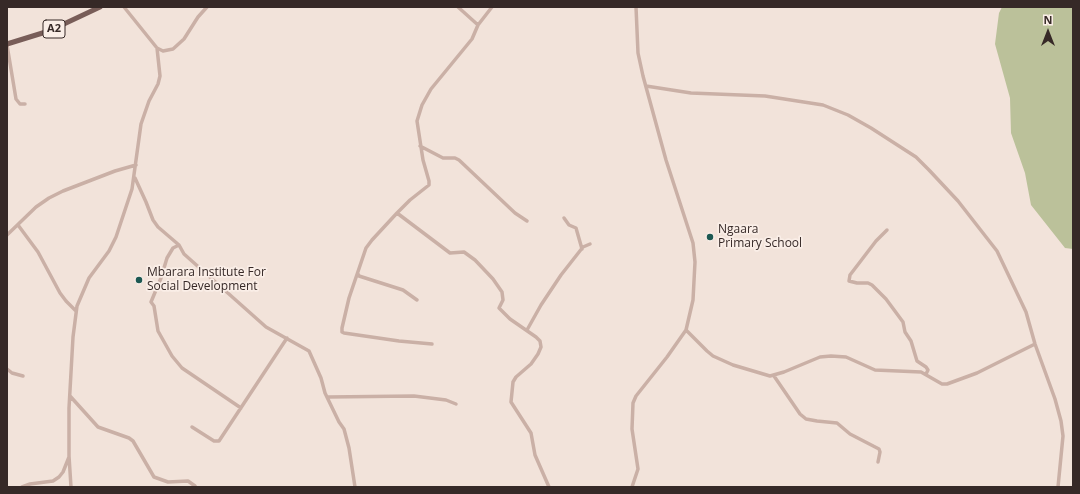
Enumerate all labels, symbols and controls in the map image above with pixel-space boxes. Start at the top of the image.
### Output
north arrow [1028,12,1068,52]
text: N [1044,12,1052,27]
road number: A2 [43,20,65,38]
place label: Ngaara Primary School [718,223,802,251]
marker: Ngaara Primary School [705,232,715,242]
place label: Mbarara Institute For Social Development [147,266,266,294]
marker: Mbarara Institute For Social Development [134,275,144,285]

